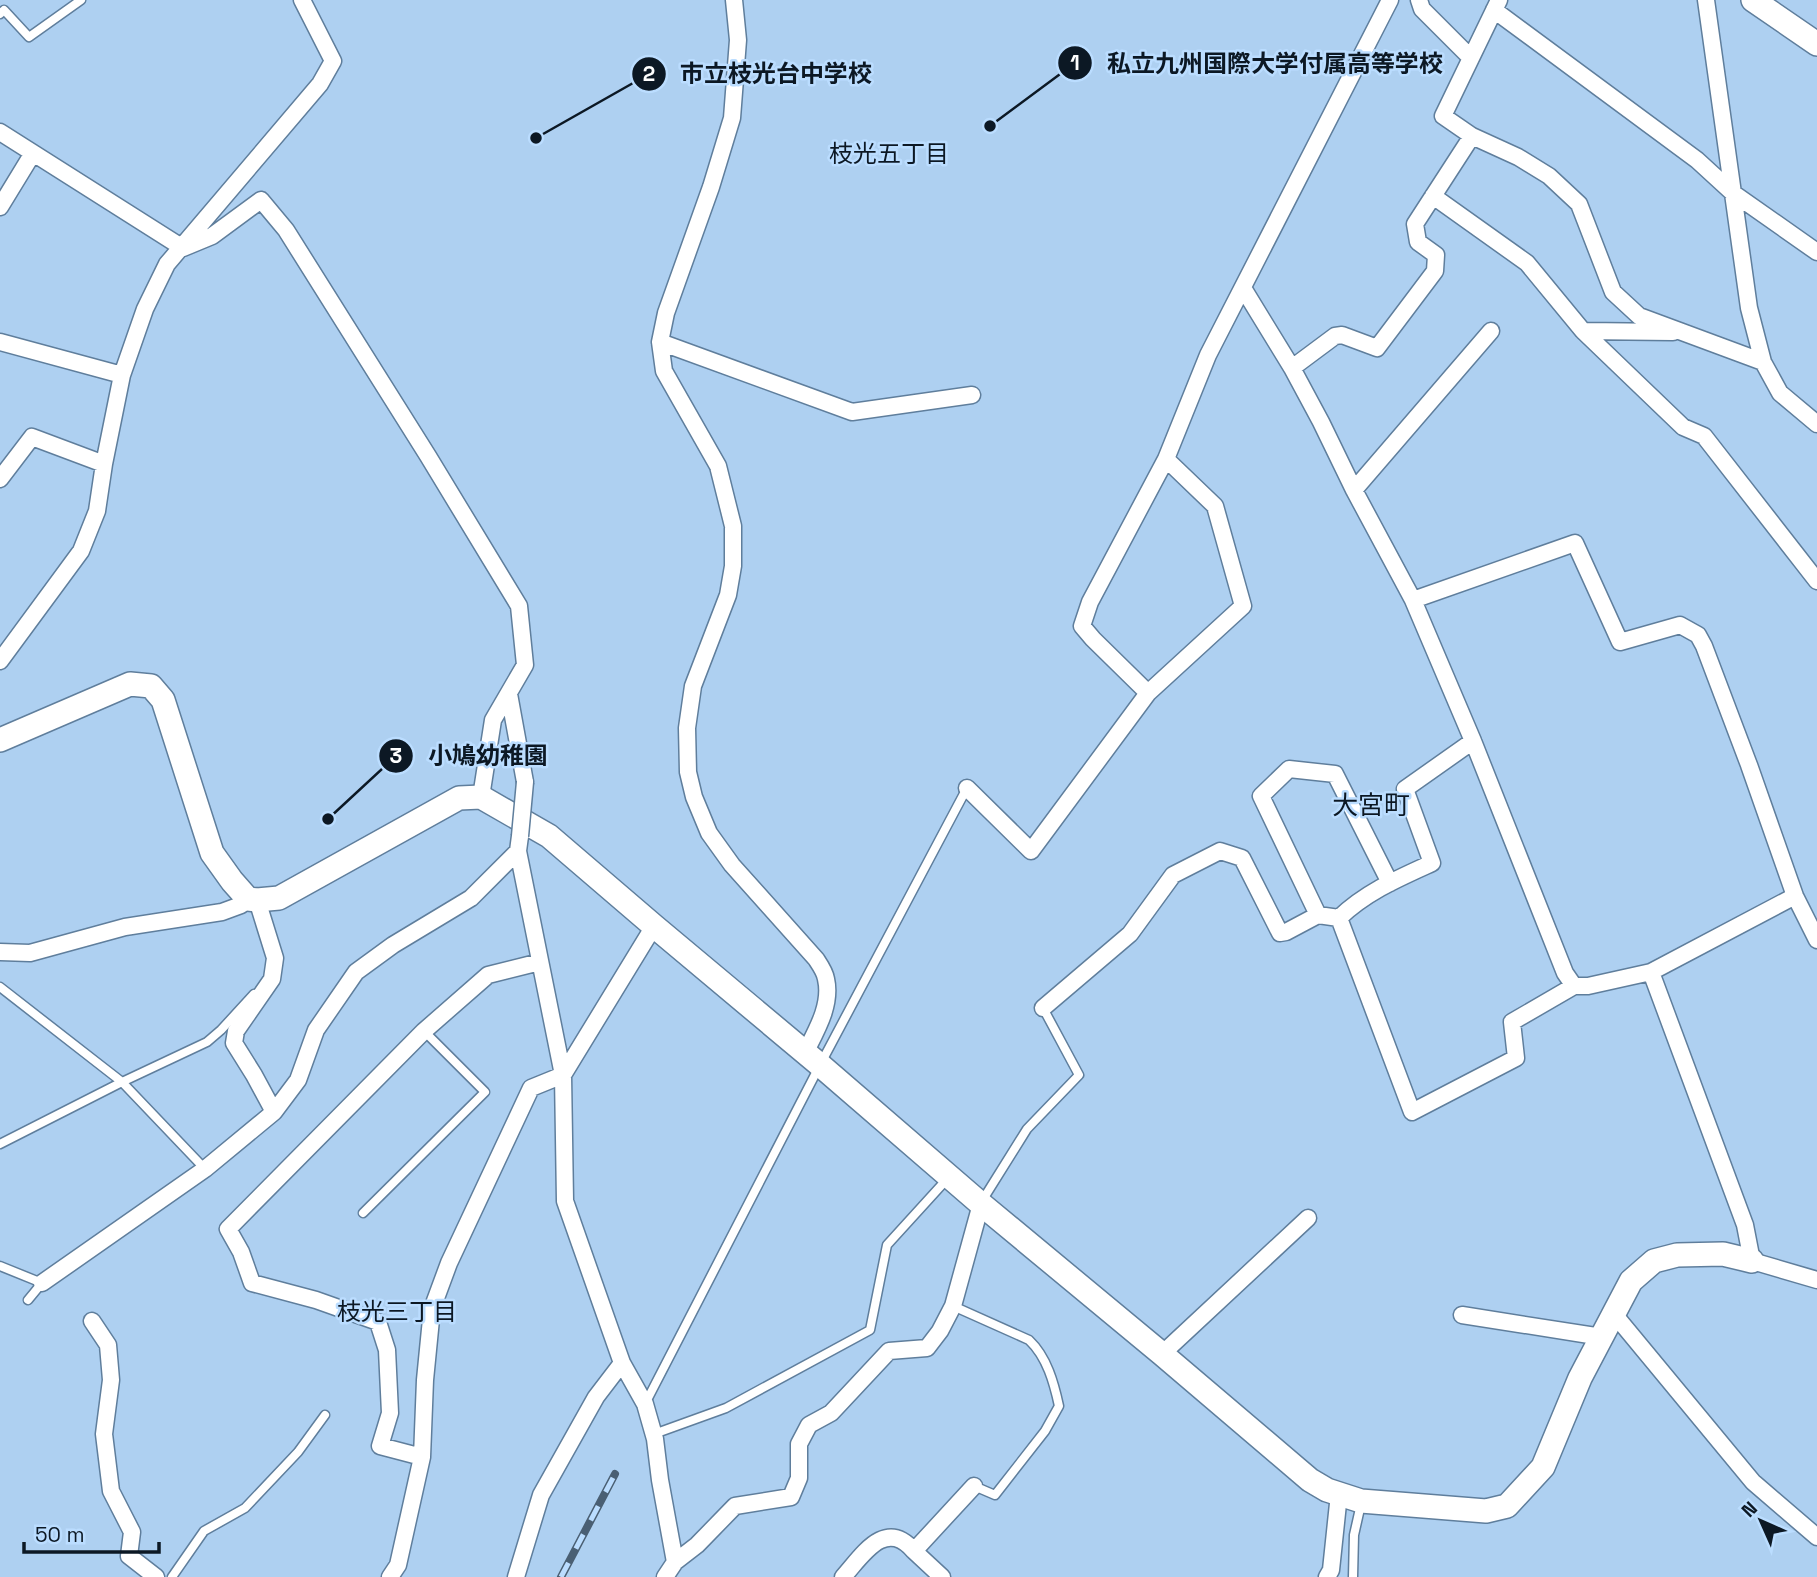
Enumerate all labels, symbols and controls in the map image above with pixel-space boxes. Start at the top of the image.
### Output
callout: 私立九州国際大学付属高等学校 [1058,41,1457,86]
text: 私立九州国際大学付属高等学校 [1107,48,1443,79]
text: 1 [1070,49,1080,76]
callout: 市立枝光台中学校 [631,52,886,97]
text: 市立枝光台中学校 [680,58,872,89]
text: 2 [643,60,655,87]
district label: 枝光五丁目 [829,138,949,169]
callout: 小鳩幼稚園 [379,733,562,778]
text: 小鳩幼稚園 [428,740,548,771]
text: 3 [390,742,402,769]
district label: 大宮町 [1332,788,1410,822]
district label: 枝光三丁目 [337,1296,457,1327]
north arrow [1726,1486,1796,1556]
text: N [1736,1496,1763,1523]
scale bar [24,1510,159,1554]
text: 50 m [35,1521,85,1548]

